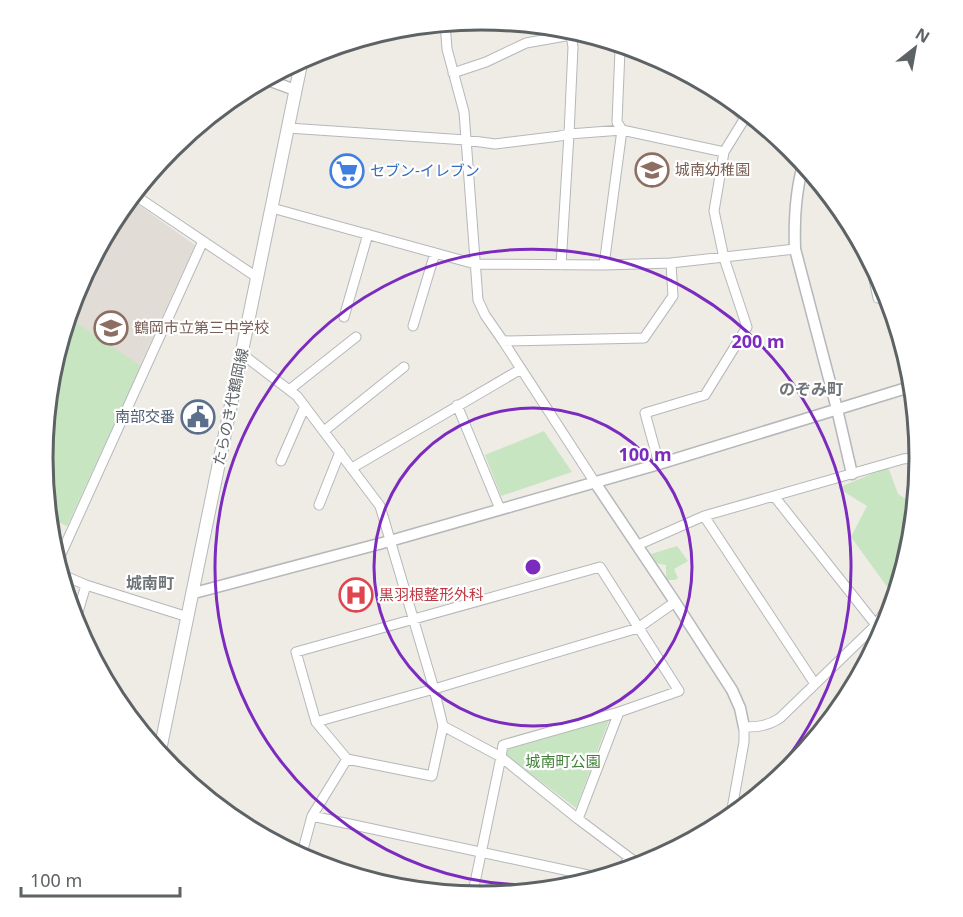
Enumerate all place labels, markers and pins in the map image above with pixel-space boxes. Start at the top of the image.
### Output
school or university icon: 城南幼稚園 [634,152,670,188]
supermarket icon: セブン-イレブン [329,153,365,189]
place label: 城南幼稚園 [675,159,750,179]
place label: セブン-イレブン [370,160,480,180]
school or university icon: 鶴岡市立第三中学校 [93,310,129,346]
place label: 鶴岡市立第三中学校 [134,317,269,337]
public building icon: 南部交番 [180,399,216,435]
place label: 南部交番 [115,406,175,426]
centre of rings [523,557,543,577]
hospital icon: 黒羽根整形外科 [338,577,374,613]
place label: 黒羽根整形外科 [379,584,484,604]

